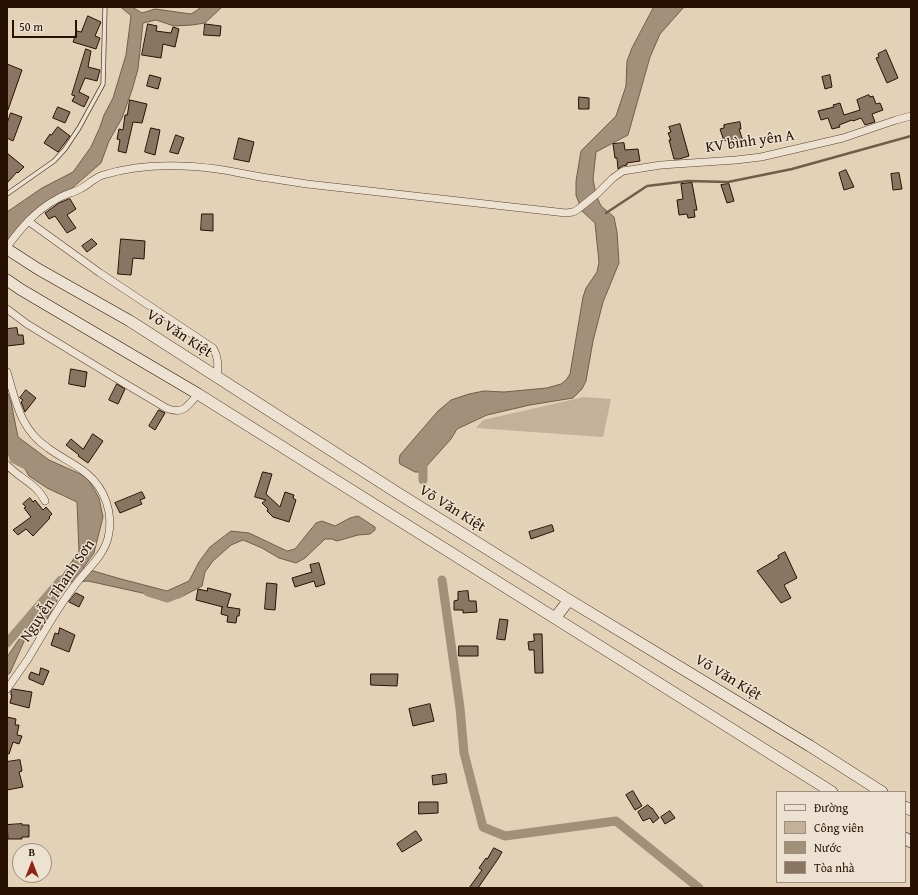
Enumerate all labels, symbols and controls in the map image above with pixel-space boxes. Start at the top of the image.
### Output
scale bar [14,12,79,38]
text: 50 m [19,18,43,35]
street label: KV bình yên A [704,127,796,157]
street label: Võ Văn Kiệt [143,306,215,362]
street label: Võ Văn Kiệt [415,482,489,536]
street label: Nguyễn Thanh Sơn [17,536,99,646]
street label: Võ Văn Kiệt [691,651,765,705]
legend [776,791,906,883]
text: Đường [814,799,848,816]
text: Công viên [814,819,864,836]
text: Nước [814,839,841,856]
north arrow [12,843,52,883]
text: B [29,844,35,860]
text: Tòa nhà [814,859,854,876]

